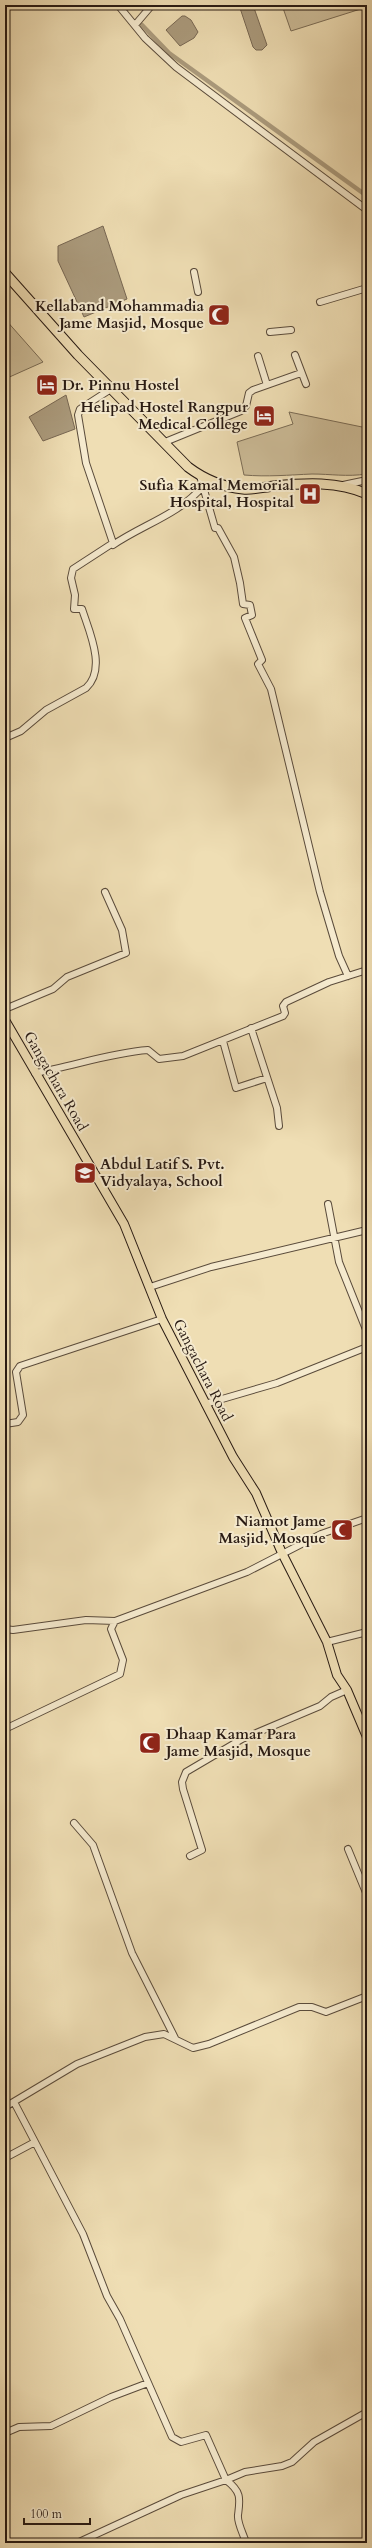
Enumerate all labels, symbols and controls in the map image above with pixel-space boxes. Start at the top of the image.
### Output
place label: Kellaband Mohammadia Jame Masjid, Mosque [35,296,205,333]
mosque icon: Kellaband Mohammadia Jame Masjid, Mosque [206,302,232,328]
hotel icon: Dr. Pinnu Hostel [34,372,60,398]
place label: Dr. Pinnu Hostel [62,375,180,395]
place label: Helipad Hostel Rangpur Medical College [81,397,249,434]
hotel icon: Helipad Hostel Rangpur Medical College [251,403,277,429]
place label: Sufia Kamal Memorial Hospital, Hospital [140,475,295,512]
hospital icon: Sufia Kamal Memorial Hospital, Hospital [297,481,323,507]
street label: Gangachara Road [19,1027,93,1135]
place label: Abdul Latif S. Pvt. Vidyalaya, School [100,1154,225,1191]
school or university icon: Abdul Latif S. Pvt. Vidyalaya, School [72,1160,98,1186]
street label: Gangachara Road [169,1315,237,1425]
place label: Niamot Jame Masjid, Mosque [219,1511,326,1548]
mosque icon: Niamot Jame Masjid, Mosque [329,1517,355,1543]
place label: Dhaap Kamar Para Jame Masjid, Mosque [164,1724,311,1761]
mosque icon: Dhaap Kamar Para Jame Masjid, Mosque [137,1730,163,1756]
scale bar [24,2500,90,2526]
text: 100 m [30,2506,63,2522]

